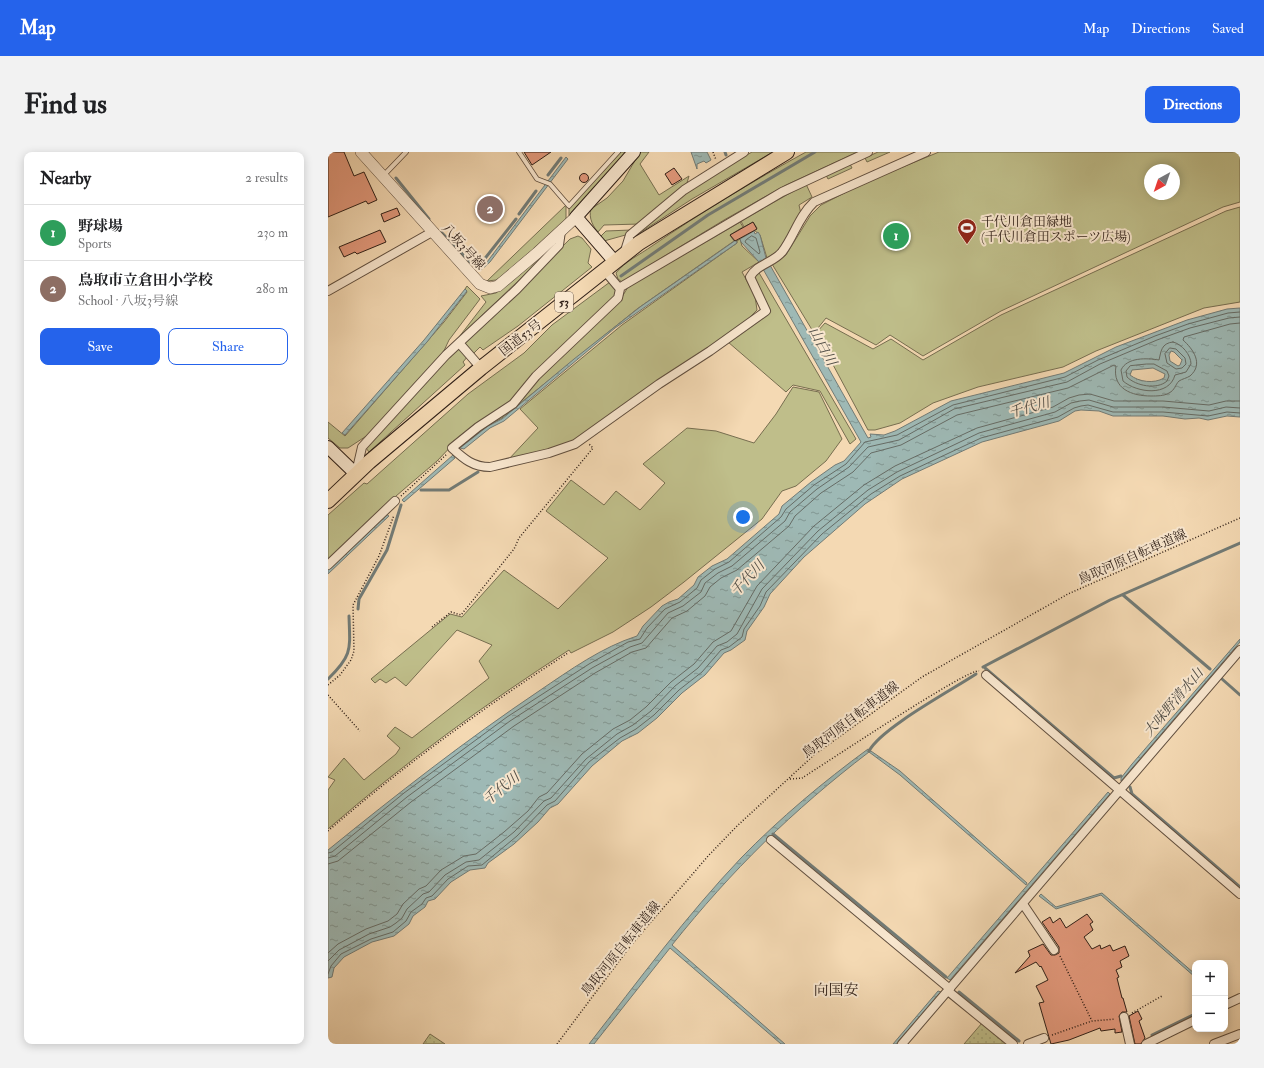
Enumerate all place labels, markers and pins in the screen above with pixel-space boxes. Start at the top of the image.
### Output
pin: 2 [477,194,503,224]
place label: 千代川倉田緑地 (千代川倉田スポーツ広場) [981,214,1131,245]
sports icon: 千代川倉田緑地 (千代川倉田スポーツ広場) [956,217,978,245]
pin: 1 [883,221,909,251]

